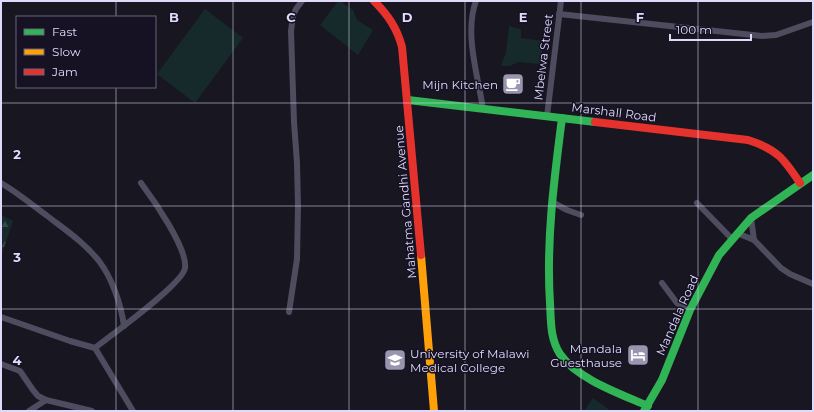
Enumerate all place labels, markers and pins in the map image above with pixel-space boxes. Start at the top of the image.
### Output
cafe icon: Mijn Kitchen [500,71,526,97]
place label: Mijn Kitchen [422,77,498,92]
place label: Mandala Guesthause [550,341,622,370]
hotel icon: Mandala Guesthause [625,342,651,368]
place label: University of Malawi Medical College [410,346,530,375]
school or university icon: University of Malawi Medical College [382,347,408,373]

